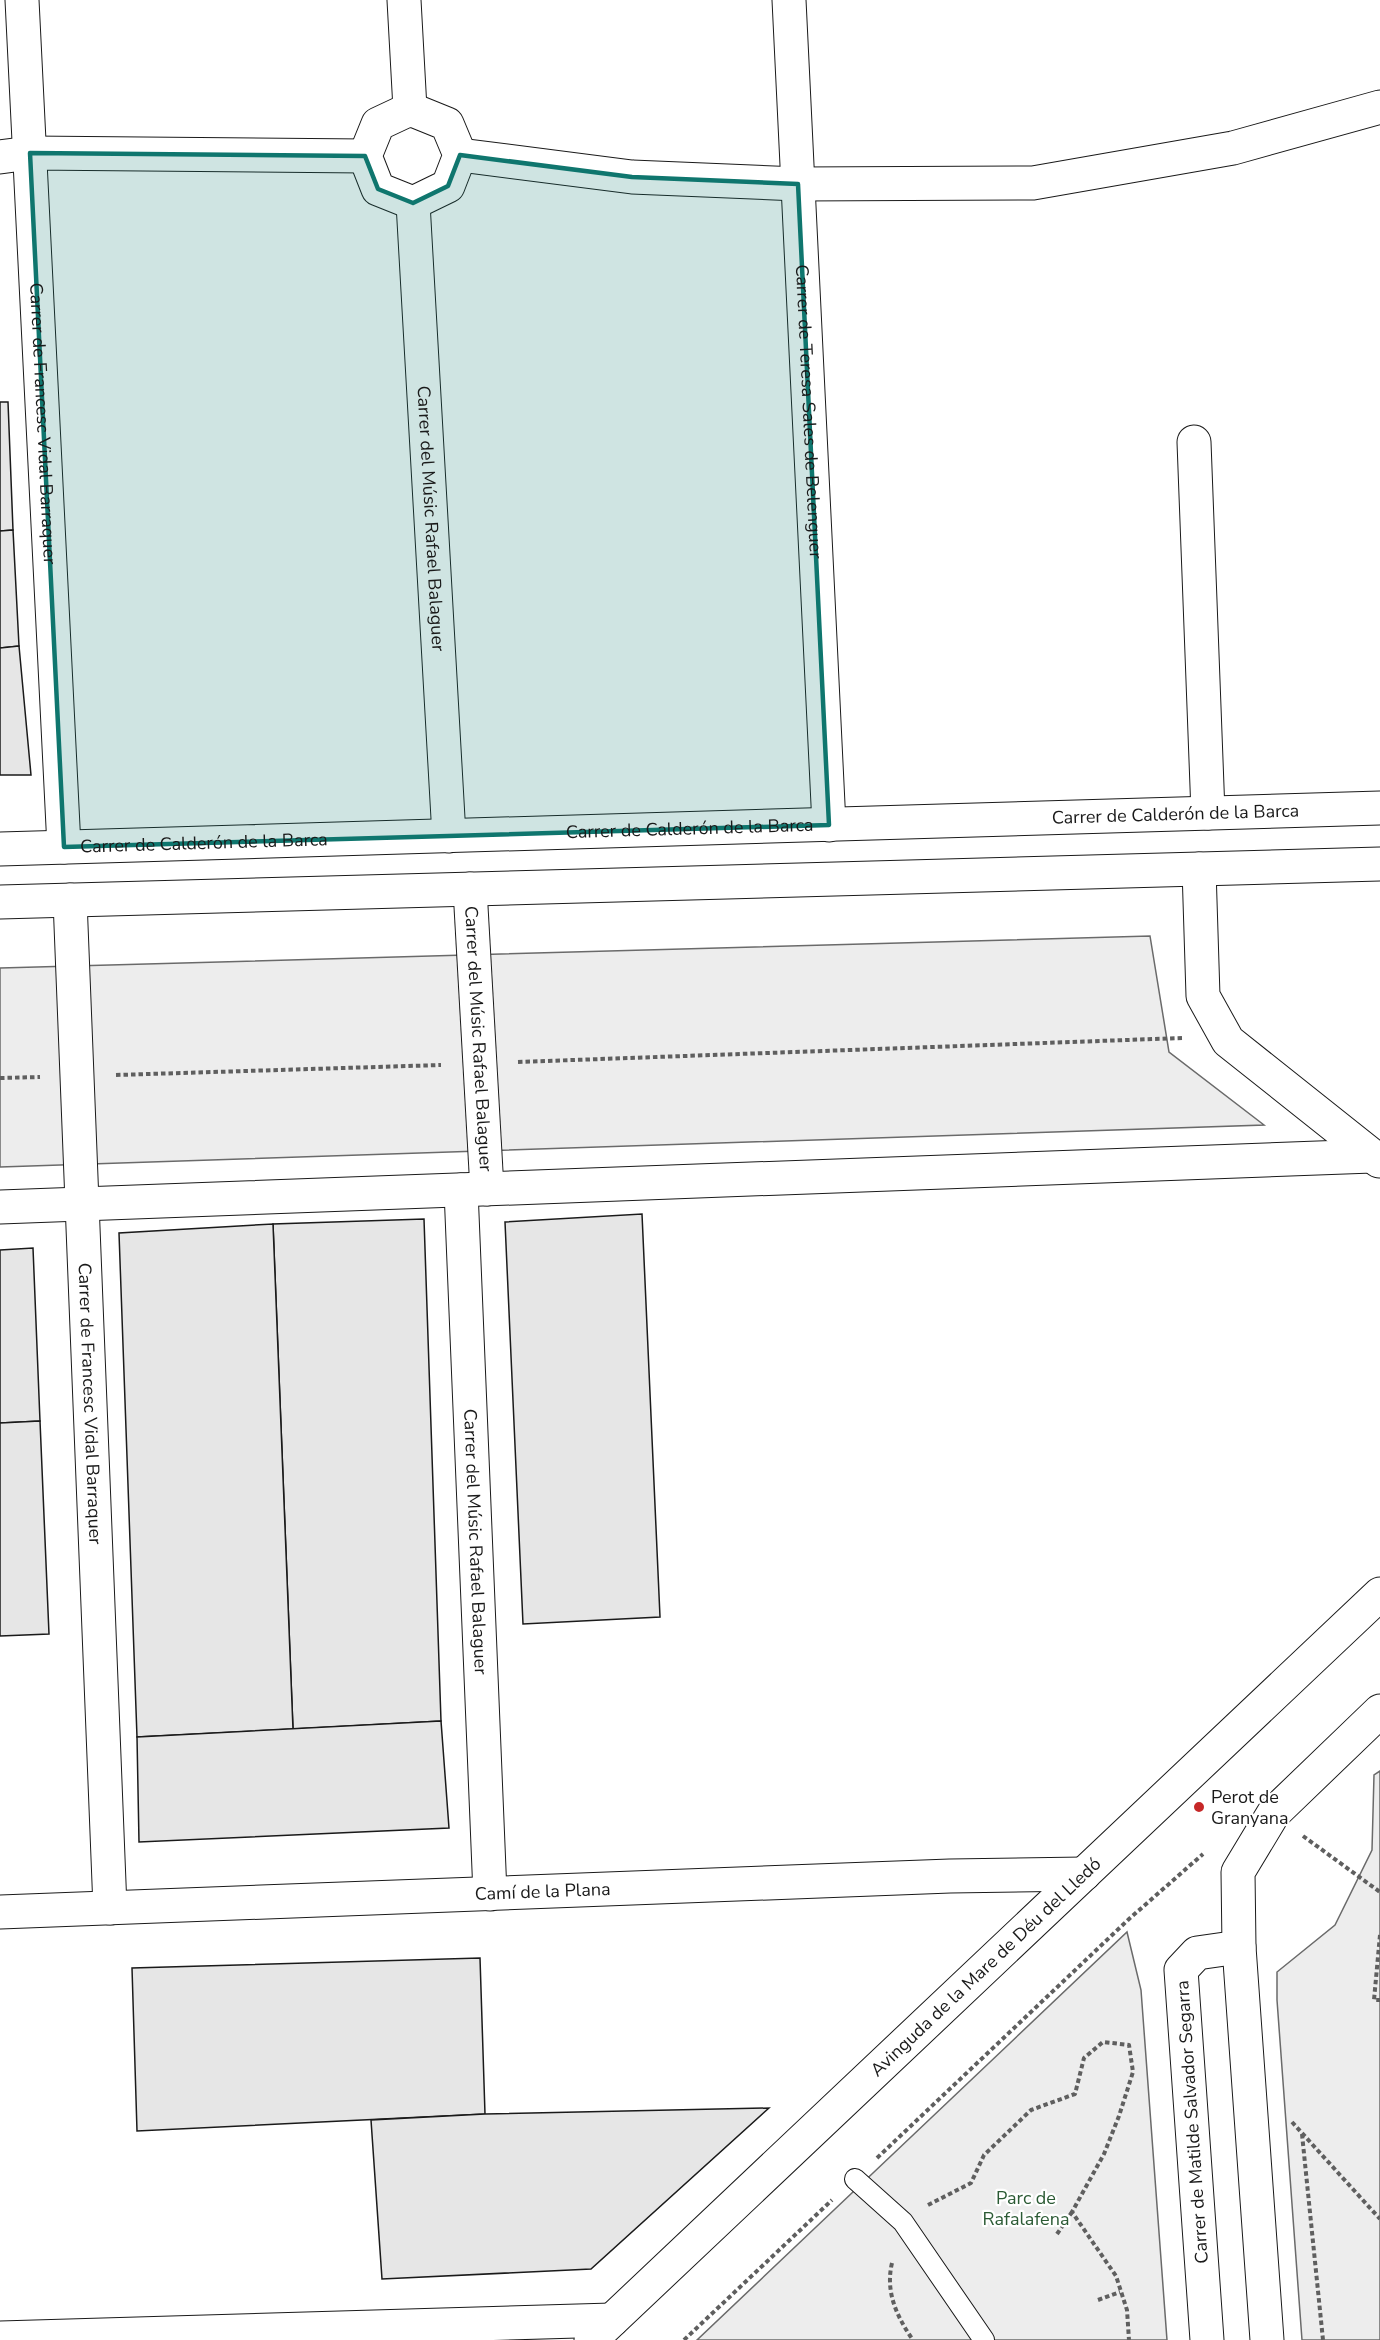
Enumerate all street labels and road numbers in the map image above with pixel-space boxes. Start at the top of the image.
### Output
street label: Carrer de Teresa Sales de Belenguer [790,264,828,560]
street label: Carrer de Francesc Vidal Barraquer [24,282,62,566]
street label: Carrer del Músic Rafael Balaguer [411,385,451,653]
street label: Carrer de Calderón de la Barca [1051,798,1300,830]
street label: Carrer de Calderón de la Barca [566,813,814,844]
street label: Carrer de Calderón de la Barca [80,827,328,859]
street label: Carrer del Músic Rafael Balaguer [459,905,498,1173]
street label: Carrer de Francesc Vidal Barraquer [72,1262,108,1546]
street label: Carrer del Músic Rafael Balaguer [458,1408,493,1676]
street label: Avinguda de la Mare de Déu del Lledó [865,1852,1106,2082]
street label: Camí de la Plana [474,1877,611,1906]
street label: Carrer de Matilde Salvador Segarra [1170,1980,1214,2264]

